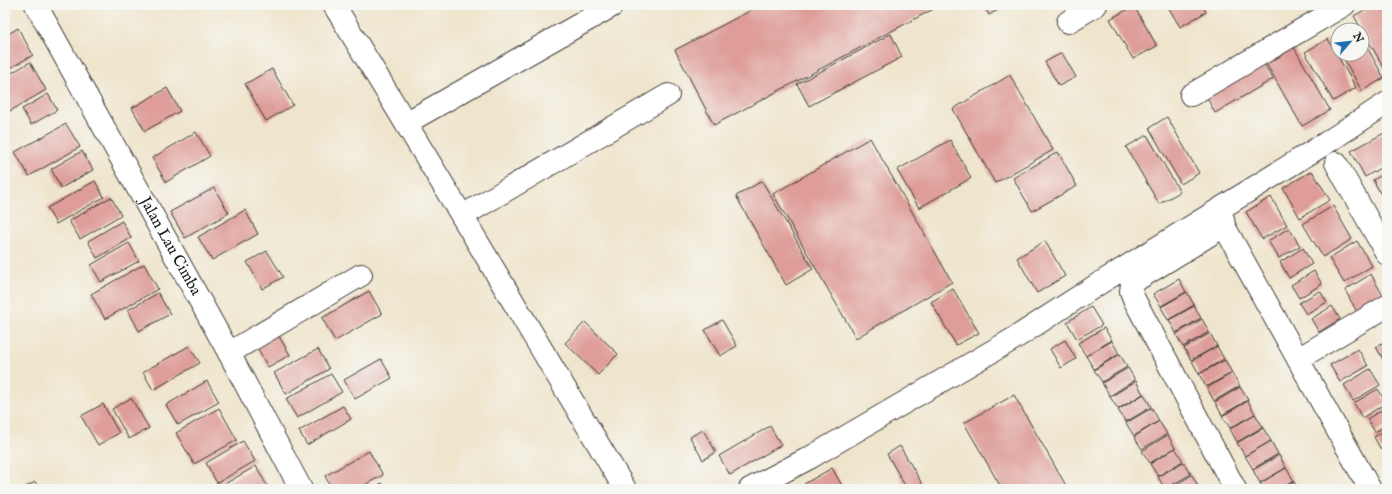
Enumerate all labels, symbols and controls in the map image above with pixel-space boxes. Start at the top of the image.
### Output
north arrow [1330,22,1370,62]
text: N [1349,29,1367,46]
street label: Jalan Lau Cimba [133,192,205,299]

